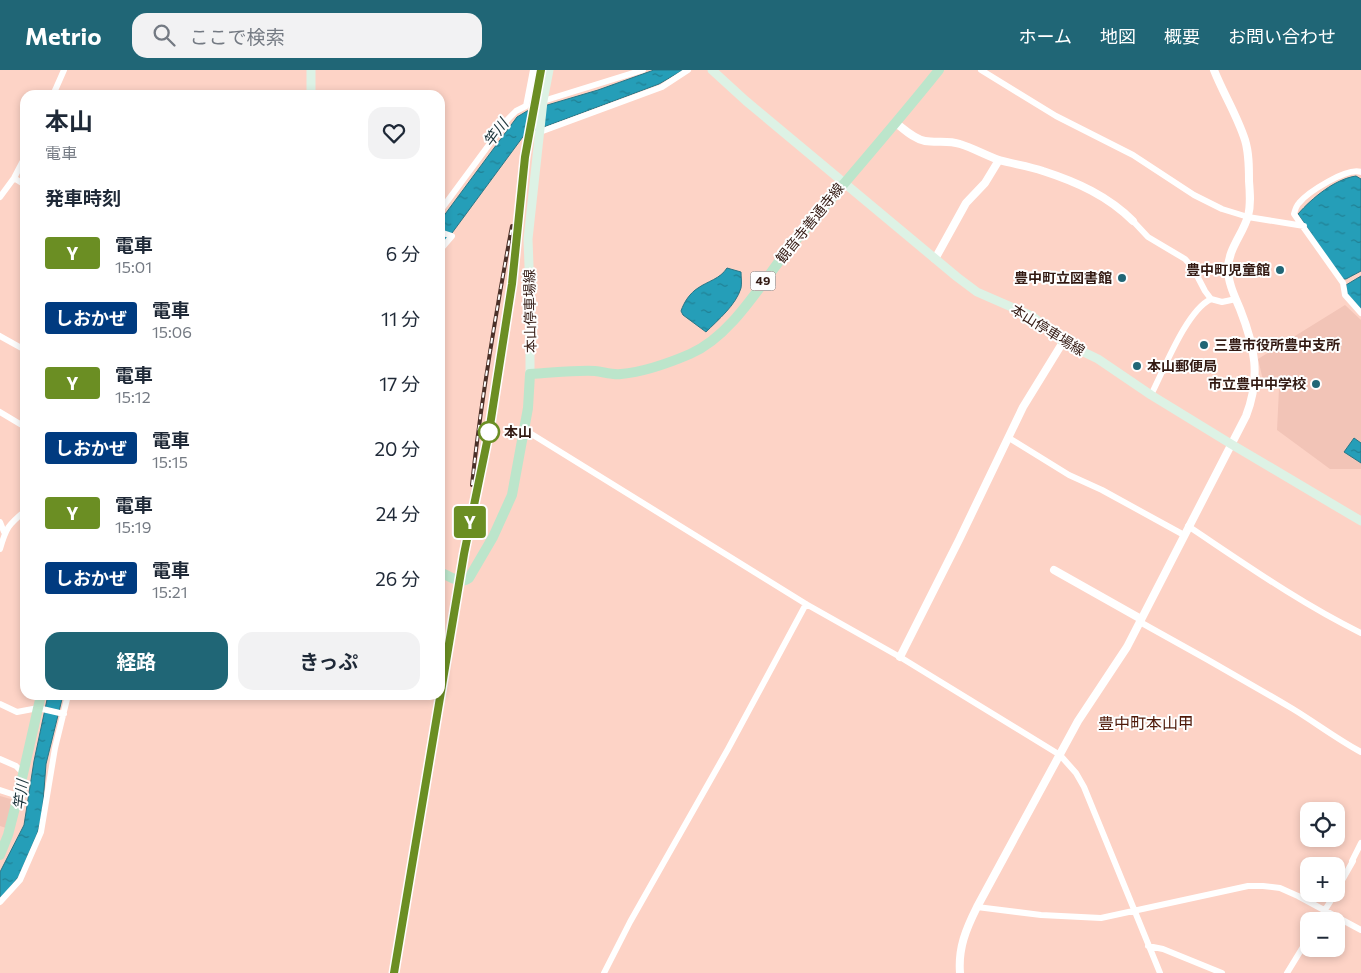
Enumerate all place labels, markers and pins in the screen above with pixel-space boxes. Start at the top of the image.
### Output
place label: 豊中町児童館 [1186,261,1270,278]
marker: 豊中町児童館 [1274,264,1286,276]
place label: 豊中町立図書館 [1014,269,1112,286]
marker: 豊中町立図書館 [1116,272,1128,284]
place label: 三豊市役所豊中支所 [1214,336,1340,353]
marker: 三豊市役所豊中支所 [1198,339,1210,351]
place label: 本山郵便局 [1147,357,1217,374]
marker: 本山郵便局 [1131,360,1143,372]
place label: 市立豊中中学校 [1208,375,1306,392]
marker: 市立豊中中学校 [1310,378,1322,390]
marker: 本山 [478,421,500,443]
place label: 本山 [504,423,532,440]

